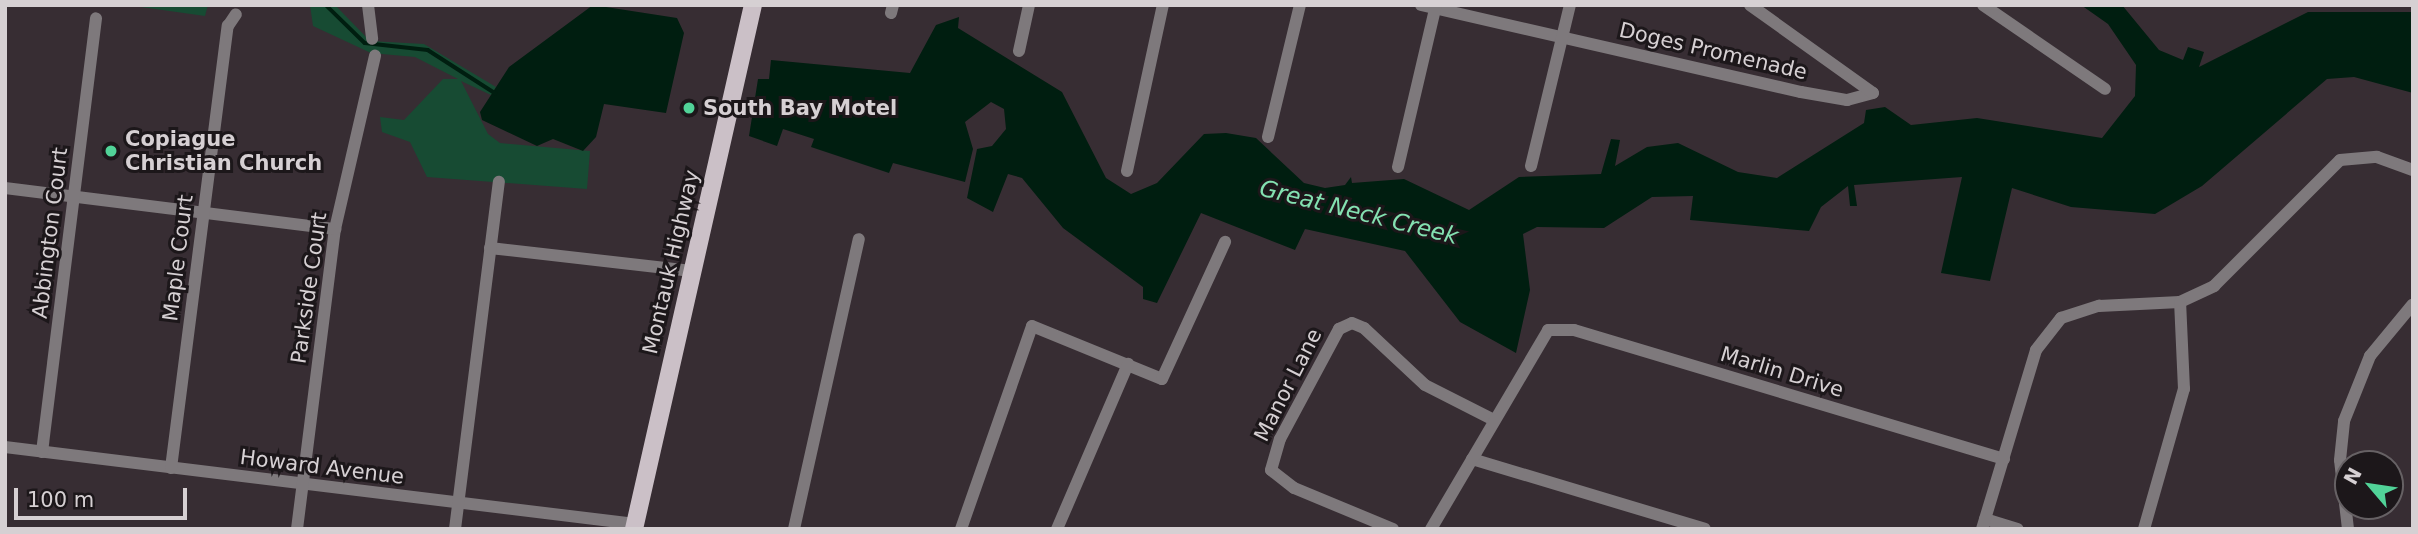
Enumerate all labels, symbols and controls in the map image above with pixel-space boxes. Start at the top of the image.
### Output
street label: Doges Promenade [1617,17,1809,85]
place label: South Bay Motel [703,95,897,121]
marker: South Bay Motel [681,100,697,116]
place label: Copiague Christian Church [125,126,322,176]
marker: Copiague Christian Church [103,143,119,159]
street label: Abbington Court [27,146,73,320]
street label: Montauk Highway [638,167,704,357]
water label: Great Neck Creek [1257,174,1461,250]
street label: Maple Court [158,193,198,323]
street label: Parkside Court [286,211,332,365]
street label: Manor Lane [1249,324,1327,446]
street label: Marlin Drive [1717,341,1847,403]
street label: Howard Avenue [239,444,405,490]
north arrow [2334,450,2404,520]
text: N [2339,463,2366,488]
scale bar [18,475,191,518]
text: 100 m [27,488,94,512]

